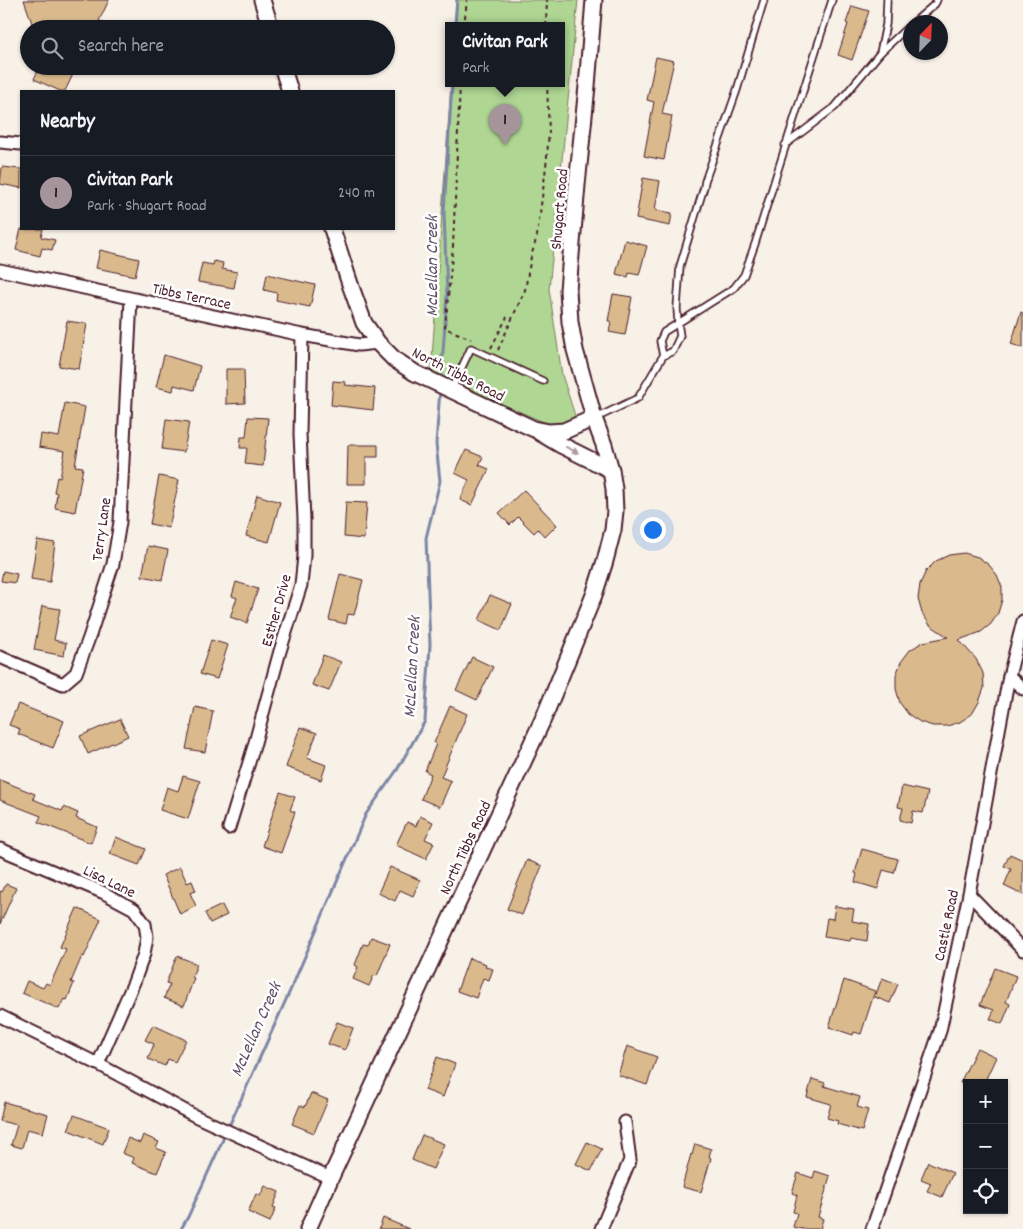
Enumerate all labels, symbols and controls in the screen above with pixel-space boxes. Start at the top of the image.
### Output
north arrow [903,15,948,60]
search box [20,20,395,75]
popup [445,22,565,87]
text: Civitan Park [462,30,548,57]
icon: search [38,34,66,62]
text: Search here [78,34,164,61]
text: Park [462,57,489,80]
pin: 1 [489,104,521,145]
text: Nearby [40,108,95,138]
text: Civitan Park [87,168,173,195]
street label: Shugart Road [545,168,575,251]
text: 1 [54,182,58,205]
text: 240 m [338,182,375,205]
text: Park · Shugart Road [87,195,206,218]
water label: McLellan Creek [421,214,446,317]
street label: Tibbs Terrace [150,278,233,317]
street label: North Tibbs Road [407,342,508,408]
one-way arrow [564,446,579,455]
street label: Terry Lane [87,496,118,563]
your location [640,517,666,543]
street label: Esther Drive [256,572,299,650]
water label: McLellan Creek [398,614,429,718]
street label: North Tibbs Road [434,797,498,899]
street label: Lisa Lane [79,860,139,905]
street label: Castle Road [929,888,966,963]
water label: McLellan Creek [225,977,290,1081]
map controls [963,1079,1008,1214]
button: + [963,1079,1008,1124]
button: − [963,1124,1008,1169]
button: locate [963,1169,1008,1214]

